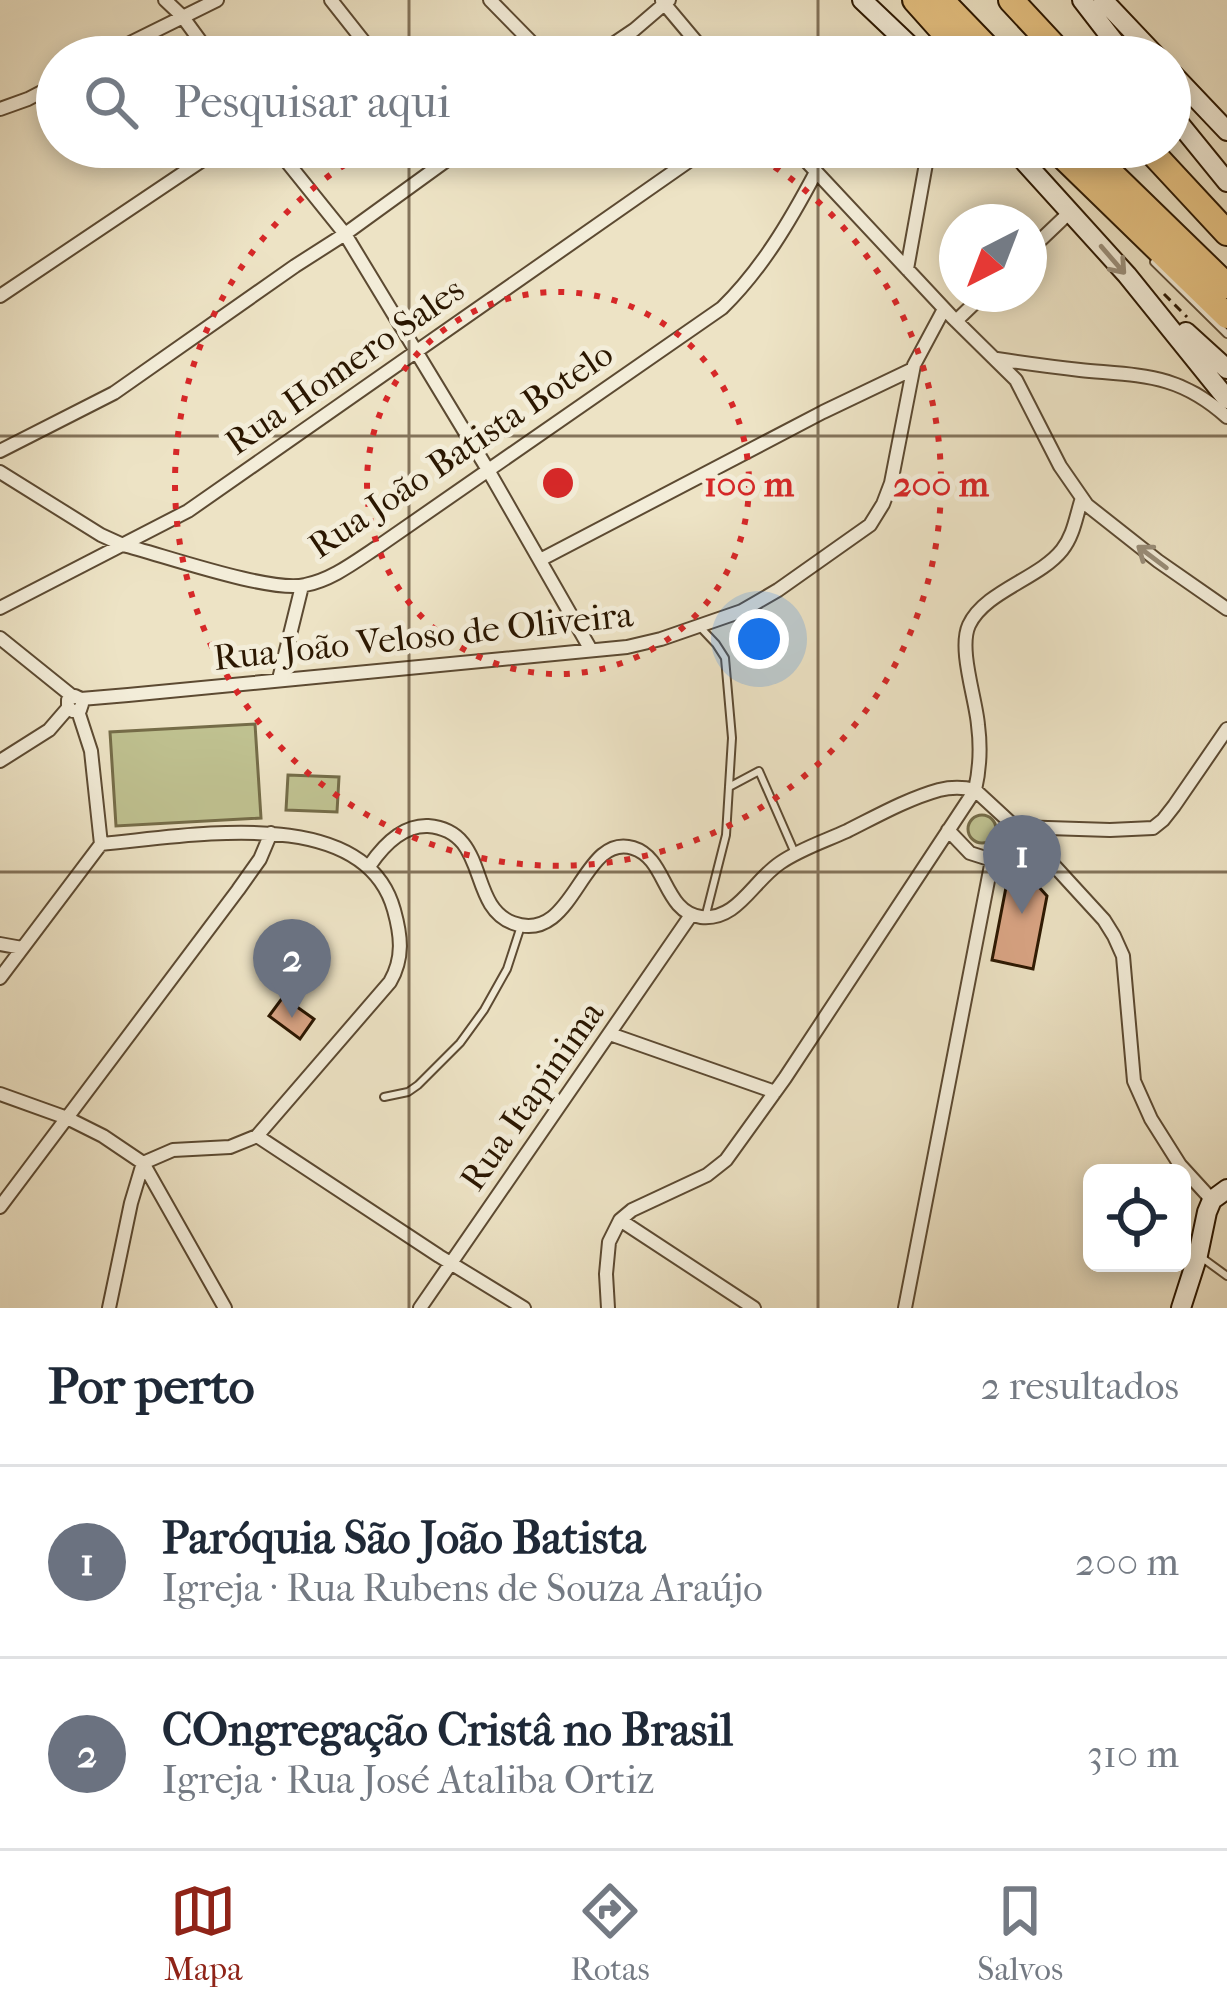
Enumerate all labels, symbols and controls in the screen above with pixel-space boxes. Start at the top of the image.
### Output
search box [36,36,1191,168]
icon: search [78,69,144,135]
text: Pesquisar aqui [174,76,450,129]
north arrow [939,204,1047,312]
one-way arrow [1099,244,1126,275]
street label: Rua Homero Sales [217,268,472,464]
street label: Rua João Batista Botelo [300,332,621,567]
centre of rings [537,462,579,504]
text: 100 m [704,463,795,505]
text: 200 m [893,463,990,505]
one-way arrow [1136,544,1169,570]
street label: Rua João Veloso de Oliveira [211,593,635,679]
your location [729,609,789,669]
pin: 1 [983,815,1061,914]
pin: 2 [253,919,331,1018]
street label: Rua Itapinima [451,993,613,1198]
map controls [1083,1164,1191,1272]
button: locate [1083,1164,1191,1272]
text: Por perto [48,1356,255,1416]
text: 2 resultados [981,1363,1179,1409]
text: Paróquia São João Batista [162,1512,645,1565]
text: 1 [80,1539,94,1585]
text: 200 m [1075,1539,1179,1585]
text: Igreja · Rua Rubens de Souza Araújo [162,1565,763,1611]
text: COngregação Cristâ no Brasil [162,1704,733,1757]
text: 2 [77,1731,97,1777]
text: 310 m [1087,1731,1179,1777]
text: Igreja · Rua José Ataliba Ortiz [162,1757,654,1803]
tab: Mapa [164,1878,243,1989]
tab: Rotas [570,1878,650,1989]
tab: Salvos [977,1878,1063,1989]

